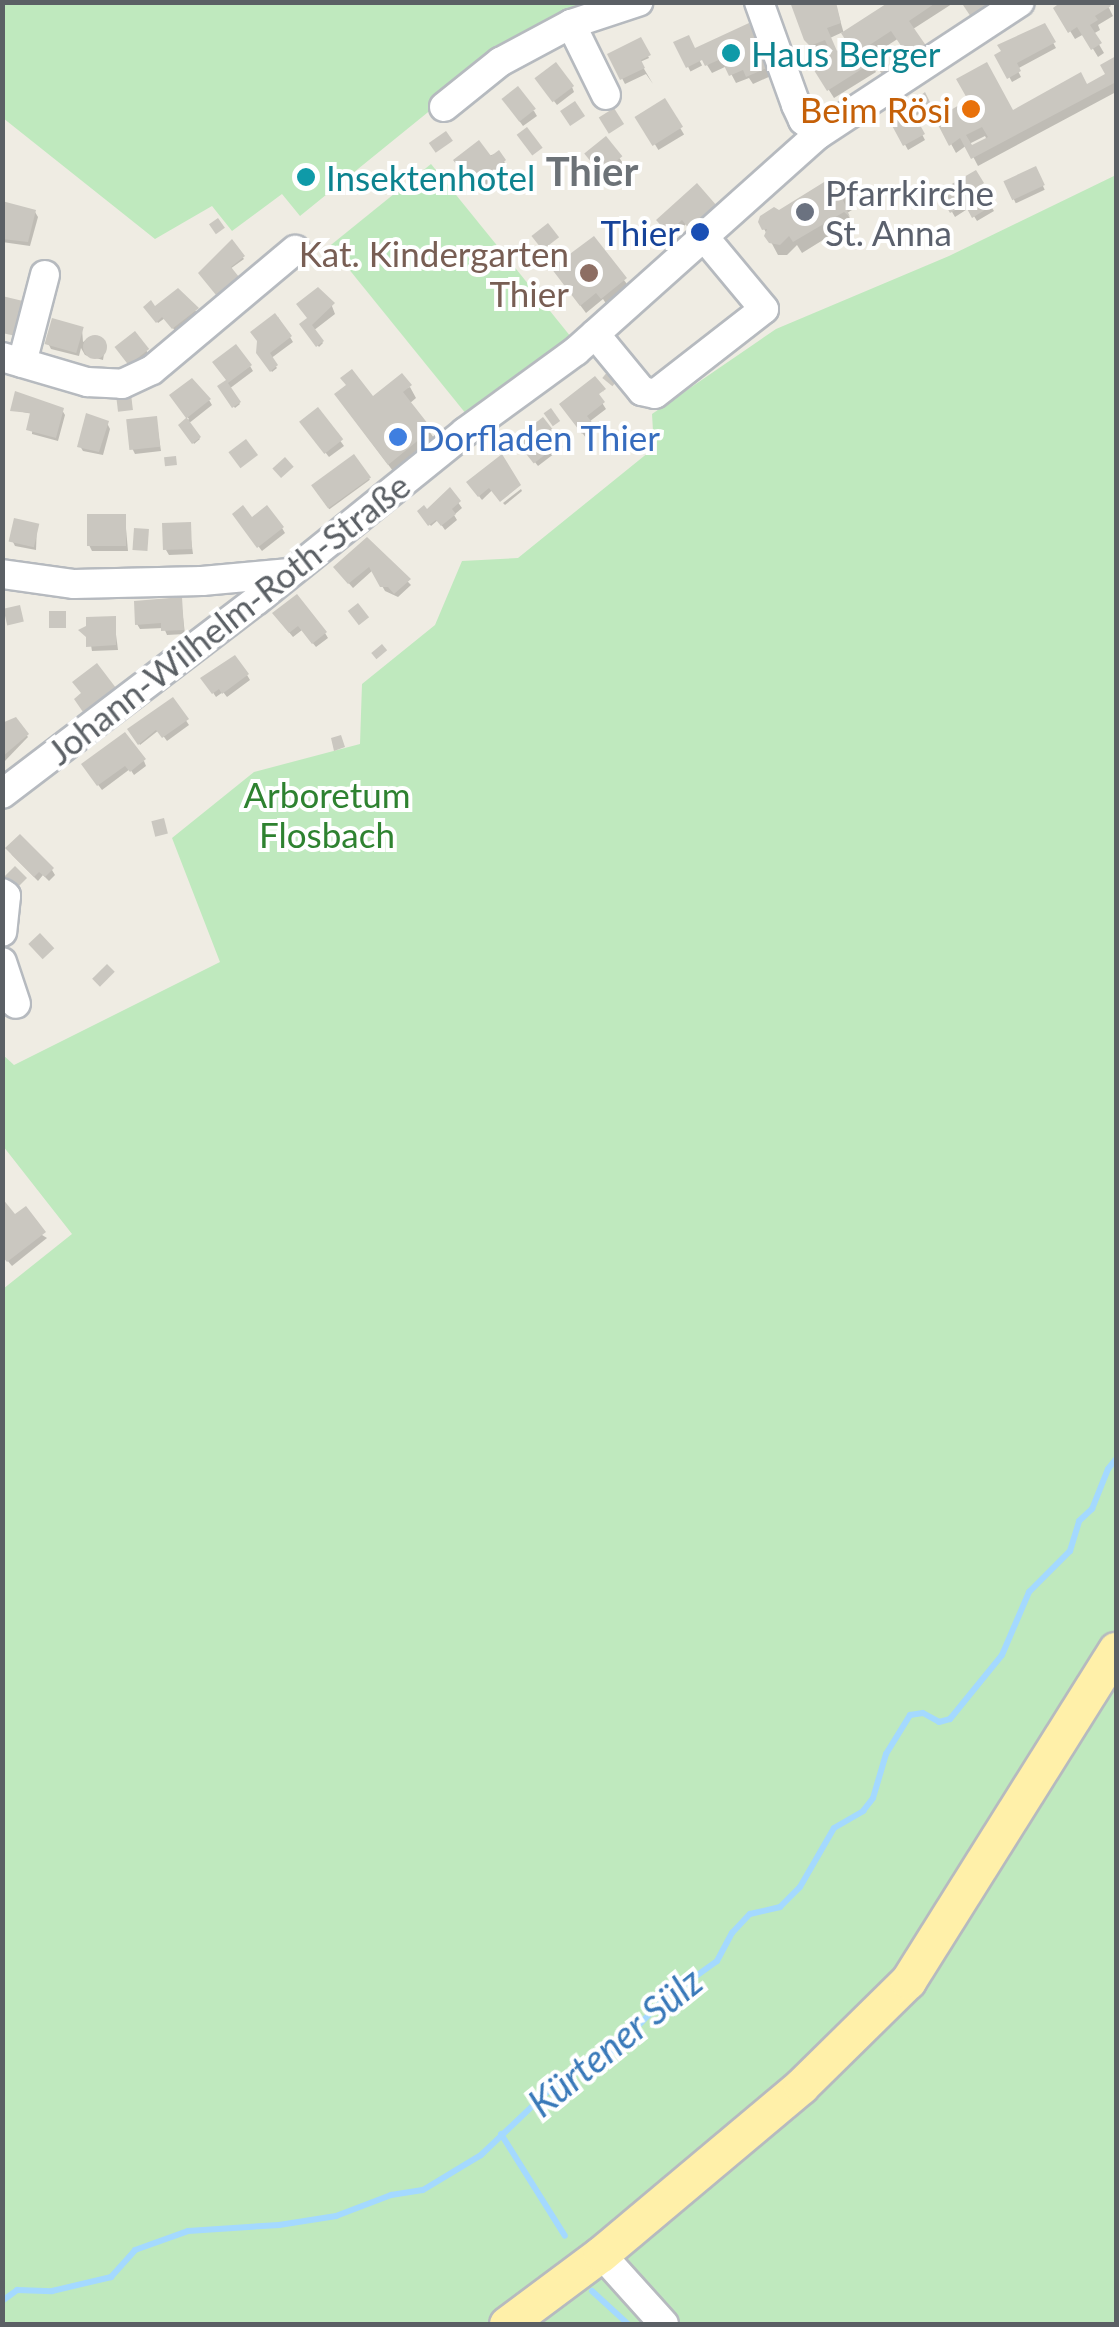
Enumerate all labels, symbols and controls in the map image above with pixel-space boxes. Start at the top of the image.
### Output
place label: Haus Berger [751,32,941,74]
marker: Haus Berger [720,42,742,64]
place label: Beim Rösi [800,88,951,130]
marker: Beim Rösi [960,98,982,120]
district label: Thier [546,147,638,195]
place label: Insektenhotel [326,156,535,198]
marker: Insektenhotel [295,166,317,188]
place label: Pfarrkirche St. Anna [825,171,994,253]
marker: Pfarrkirche St. Anna [794,201,816,223]
place label: Thier [600,211,680,253]
marker: Thier [689,221,711,243]
place label: Kat. Kindergarten Thier [299,232,569,314]
marker: Kat. Kindergarten Thier [578,262,600,284]
place label: Dorfladen Thier [418,416,661,458]
marker: Dorfladen Thier [387,426,409,448]
street label: Johann-Wilhelm-Roth-Straße [39,464,417,772]
park label: Arboretum Flosbach [243,773,411,855]
water label: Kürtener Sülz [519,1958,711,2126]

